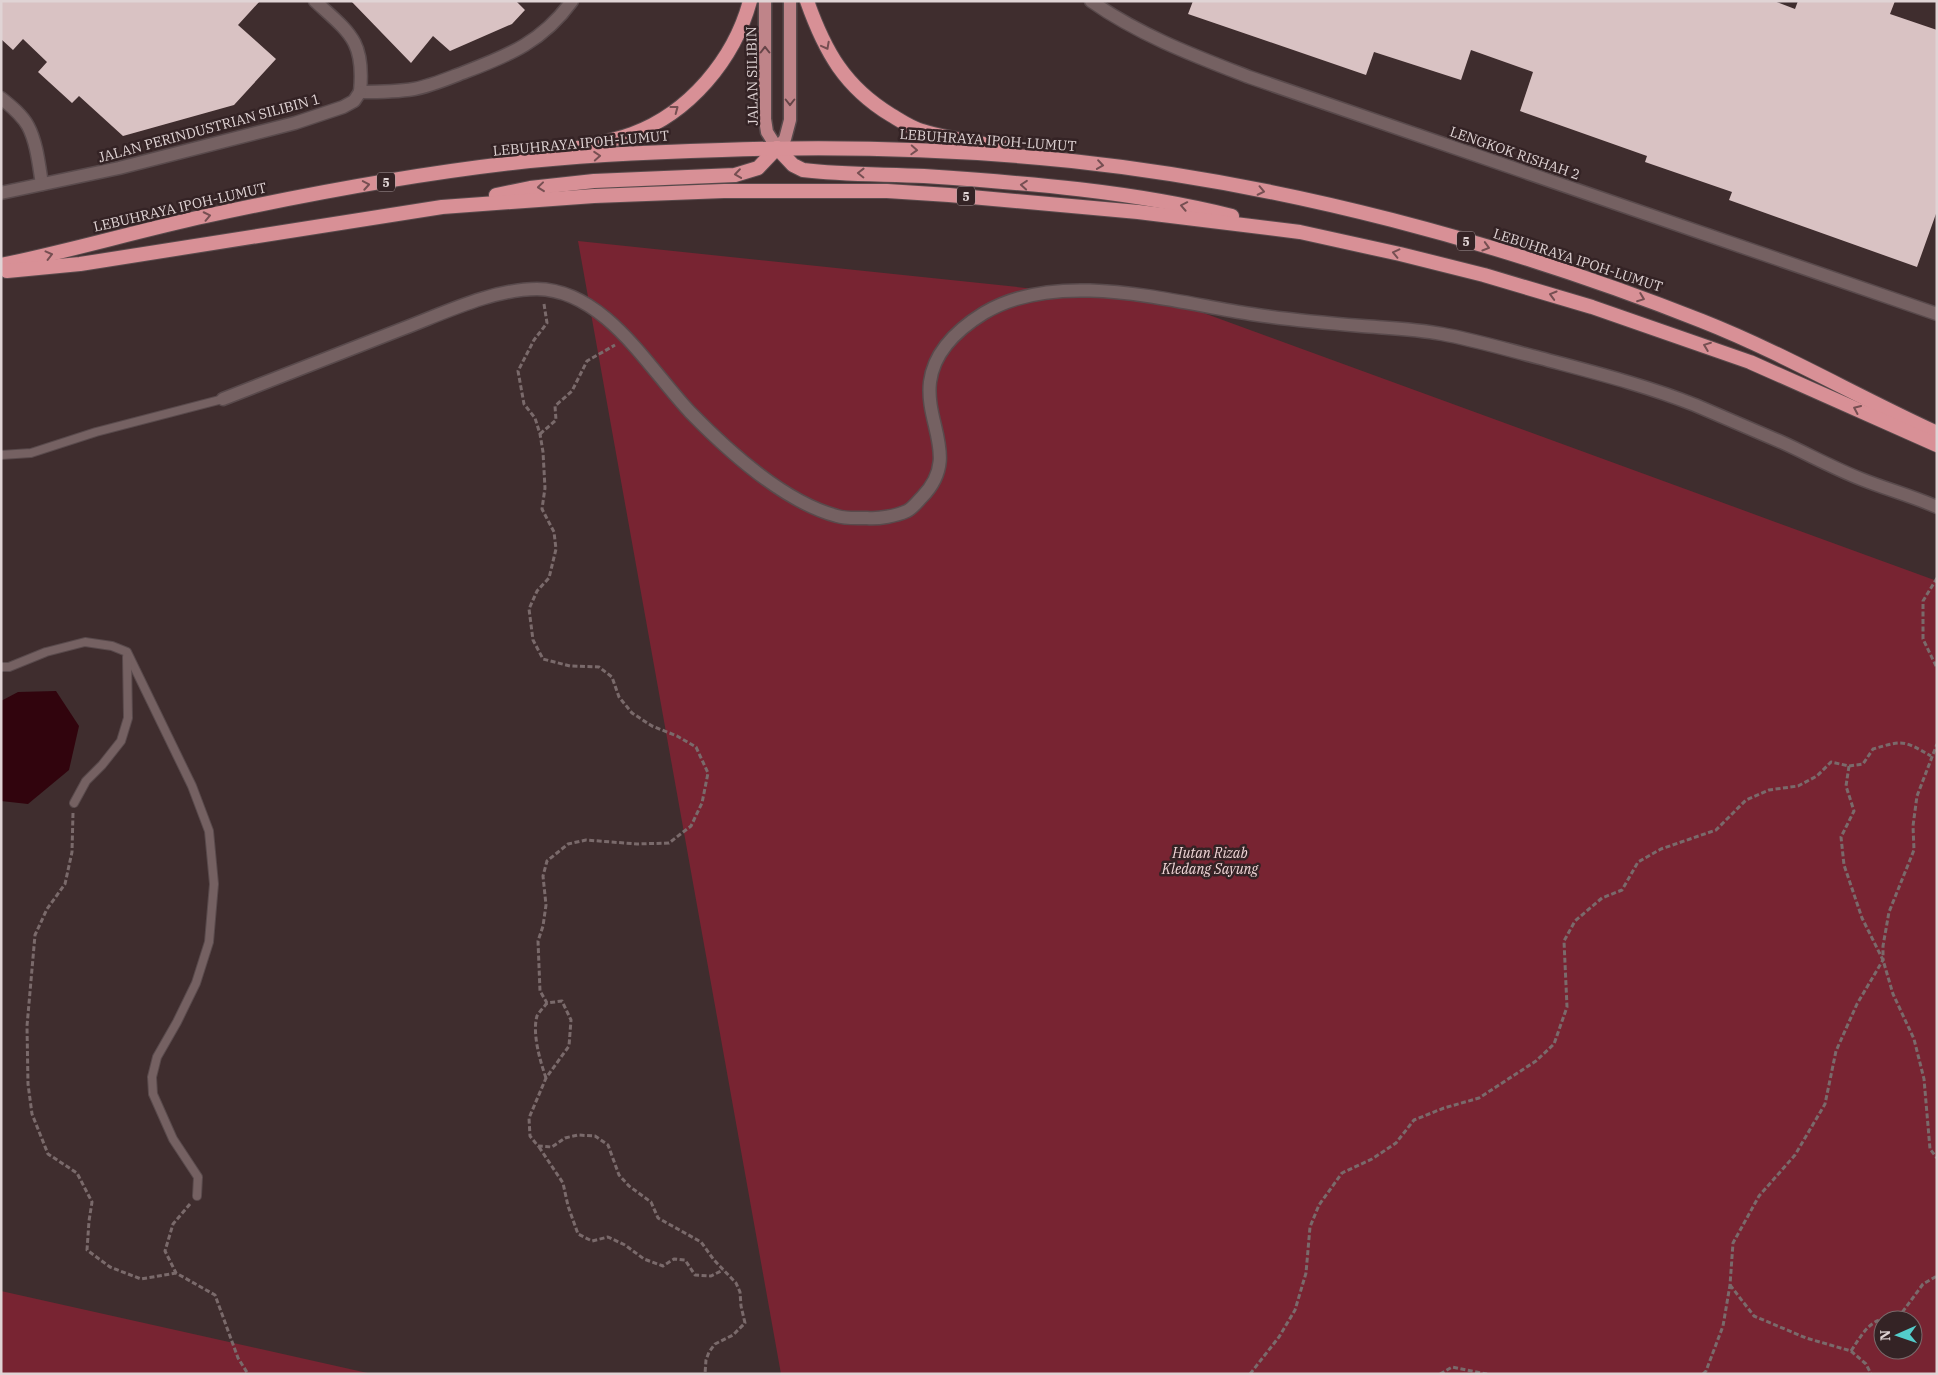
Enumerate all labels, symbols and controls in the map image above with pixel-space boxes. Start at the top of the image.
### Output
street label: JALAN SILIBIN [742,26,762,126]
one-way arrow [820,41,830,50]
one-way arrow [760,46,770,54]
street label: JALAN PERINDUSTRIAN SILIBIN 1 [96,90,322,166]
one-way arrow [785,99,795,107]
one-way arrow [669,107,678,115]
street label: LENGKOK RISHAH 2 [1447,122,1583,184]
street label: LEBUHRAYA IPOH-LUMUT [899,125,1077,155]
street label: LEBUHRAYA IPOH-LUMUT [492,126,670,160]
one-way arrow [910,145,918,156]
one-way arrow [593,151,601,162]
one-way arrow [1097,159,1105,170]
one-way arrow [734,168,742,178]
one-way arrow [857,168,865,178]
road number: 5 [377,172,395,192]
street label: LEBUHRAYA IPOH-LUMUT [92,178,268,236]
one-way arrow [1019,180,1027,191]
one-way arrow [362,181,371,191]
one-way arrow [537,181,545,192]
one-way arrow [1256,185,1265,196]
road number: 5 [957,187,975,206]
one-way arrow [1180,201,1189,212]
one-way arrow [202,211,211,222]
street label: LEBUHRAYA IPOH-LUMUT [1491,224,1665,296]
road number: 5 [1457,232,1475,250]
one-way arrow [1482,241,1490,251]
one-way arrow [1392,248,1401,259]
one-way arrow [44,250,52,260]
one-way arrow [1549,291,1558,301]
one-way arrow [1636,292,1645,302]
one-way arrow [1704,342,1712,352]
one-way arrow [1853,405,1862,416]
park label: Hutan Rizab Kledang Sayung [1161,844,1259,878]
north arrow [1873,1310,1923,1360]
text: N [1876,1330,1894,1341]

